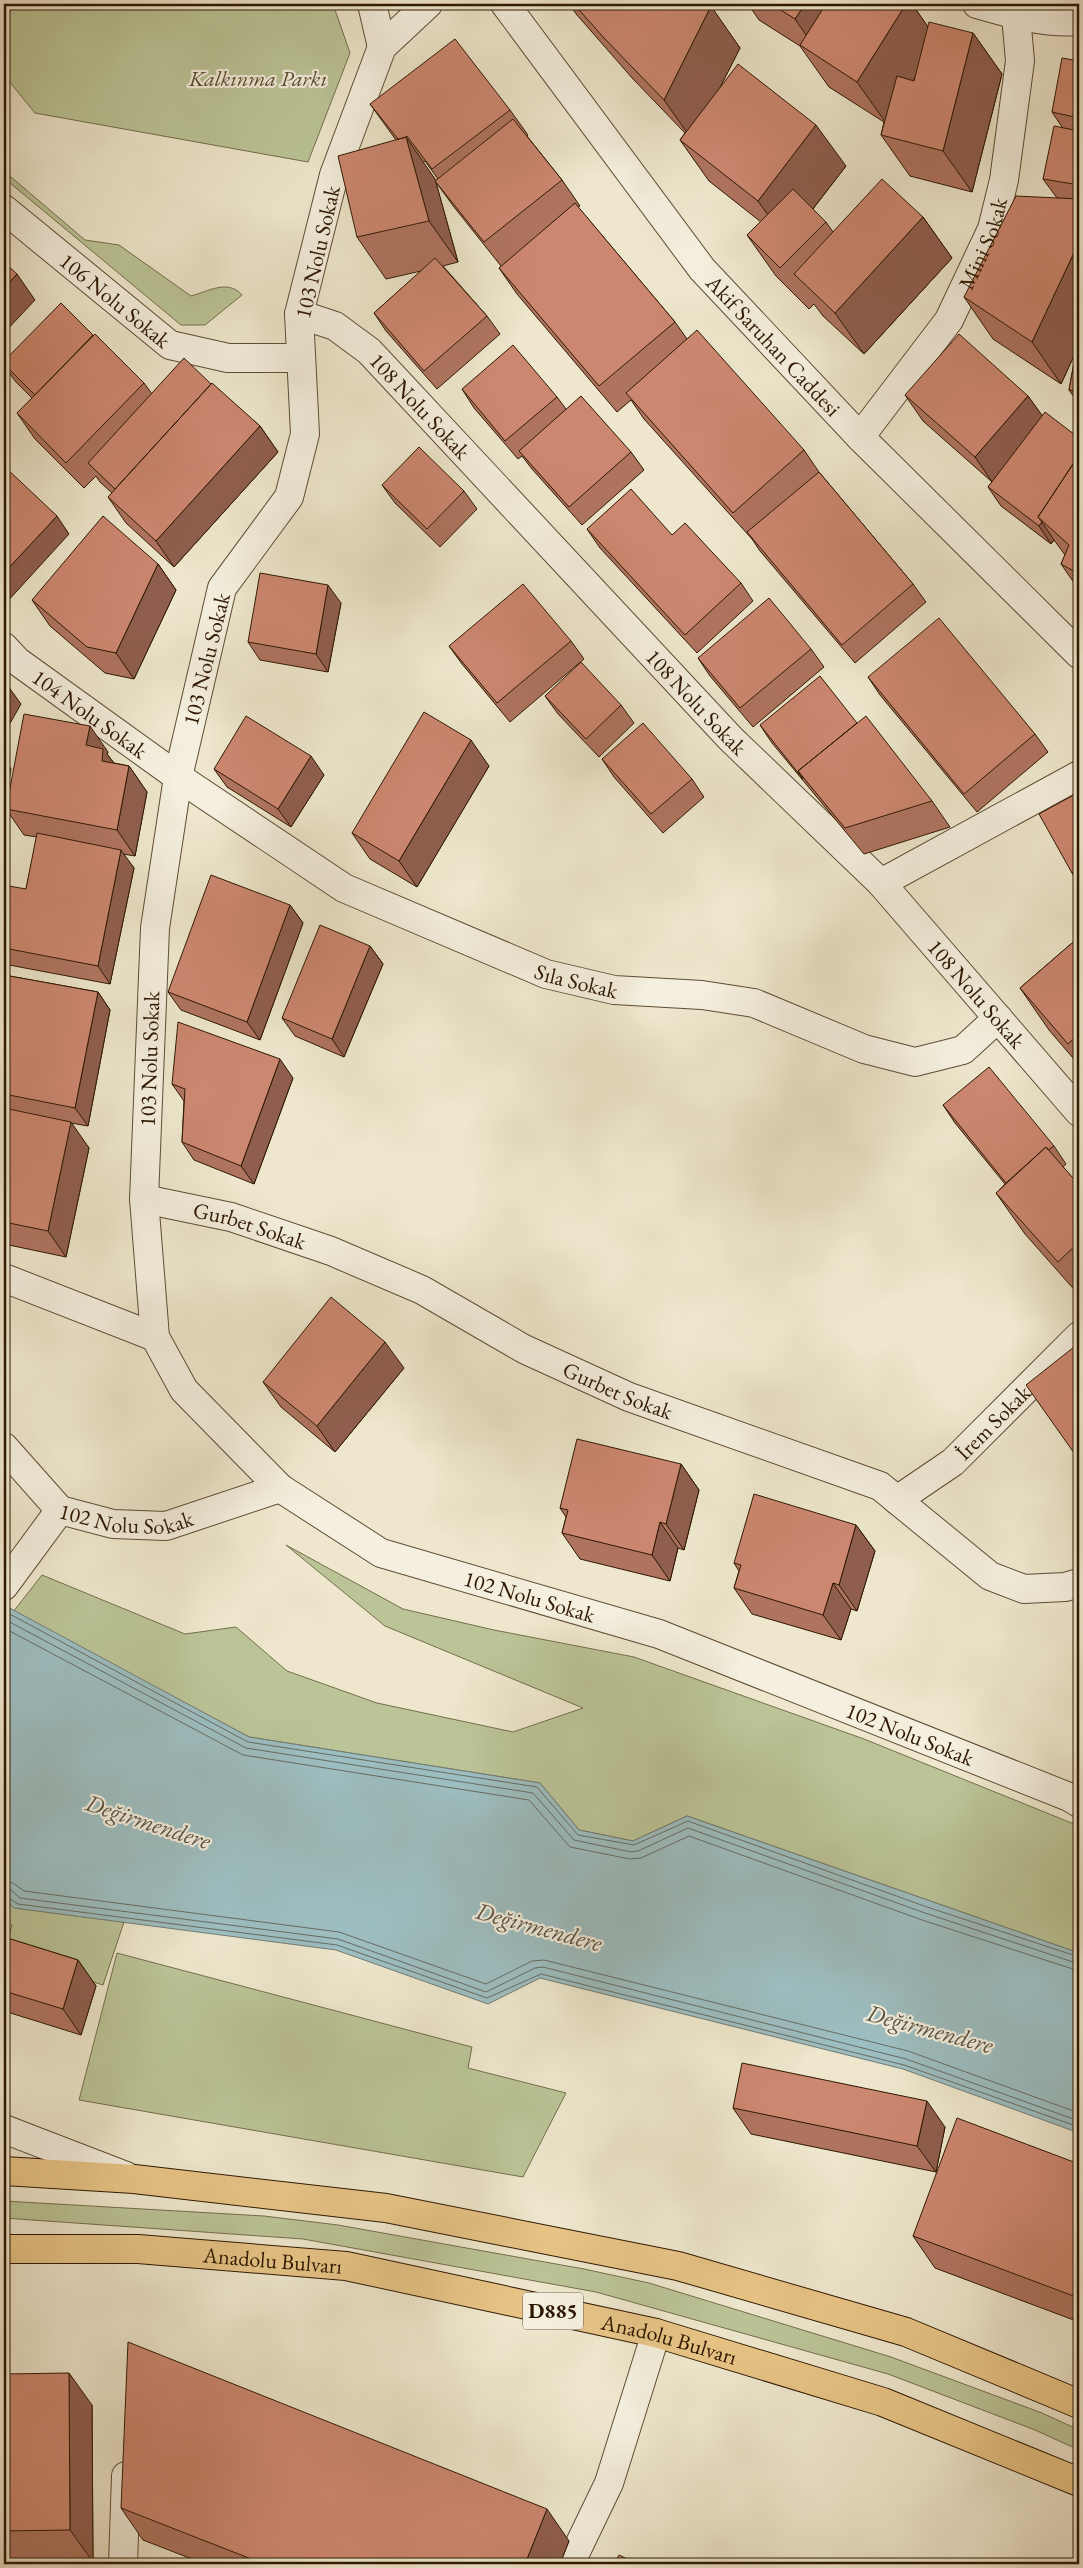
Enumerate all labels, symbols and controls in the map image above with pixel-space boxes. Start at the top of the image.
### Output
park label: Kalkınma Parkı [188,64,327,93]
street label: 103 Nolu Sokak [288,182,347,321]
street label: Mini Sokak [952,194,1014,294]
street label: 106 Nolu Sokak [53,246,177,355]
street label: Akif Saruhan Caddesi [699,268,847,423]
street label: 108 Nolu Sokak [363,347,477,466]
street label: 103 Nolu Sokak [176,589,237,728]
street label: 108 Nolu Sokak [639,643,753,762]
street label: 104 Nolu Sokak [26,663,154,766]
street label: 108 Nolu Sokak [921,933,1032,1055]
street label: Sıla Sokak [530,957,621,1006]
street label: 103 Nolu Sokak [133,990,166,1127]
street label: Gurbet Sokak [191,1196,310,1257]
street label: Gurbet Sokak [558,1355,677,1427]
street label: İrem Sokak [949,1378,1038,1466]
street label: 102 Nolu Sokak [56,1496,198,1541]
street label: 102 Nolu Sokak [460,1564,599,1630]
street label: 102 Nolu Sokak [841,1696,979,1773]
water label: Değirmendere [81,1786,215,1857]
water label: Değirmendere [472,1895,607,1958]
water label: Değirmendere [863,1997,998,2060]
street label: Anadolu Bulvarı [201,2240,343,2281]
road number: D885 [523,2292,583,2330]
street label: Anadolu Bulvarı [598,2307,740,2372]

